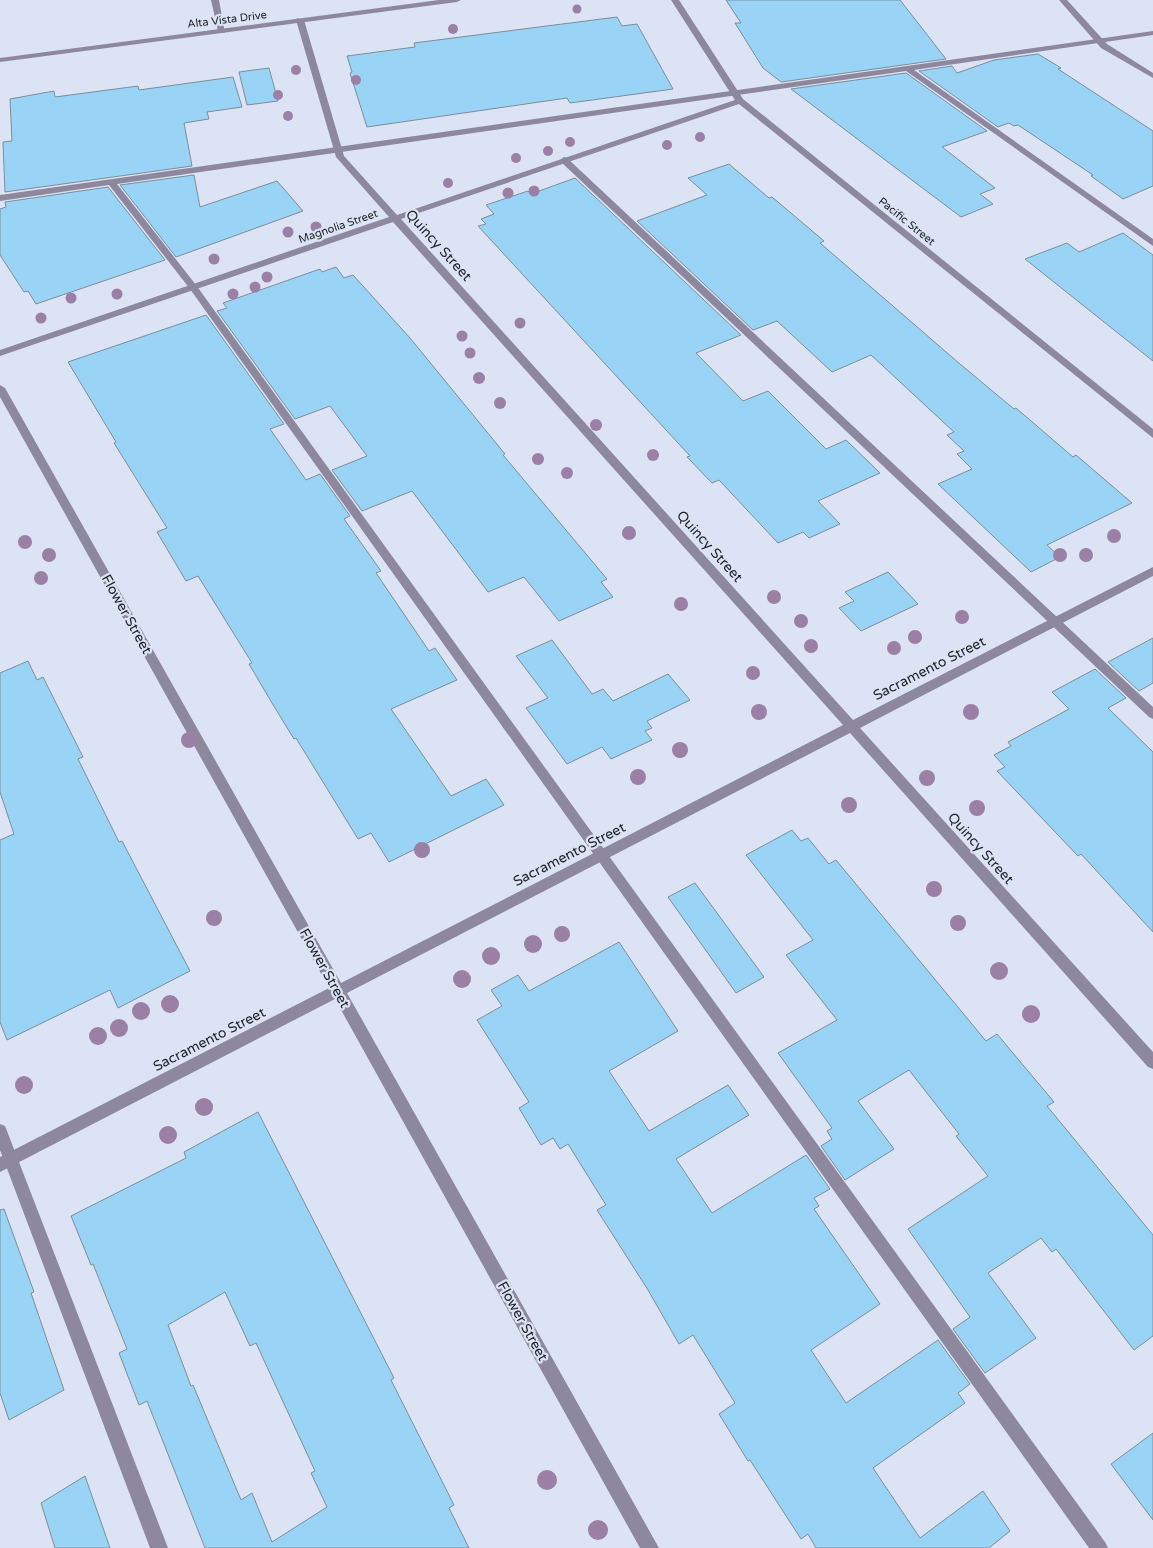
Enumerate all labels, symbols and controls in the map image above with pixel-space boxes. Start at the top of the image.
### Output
street label: Alta Vista Drive [187,8,268,31]
street label: Pacific Street [876,195,938,248]
street label: Quincy Street [402,206,476,285]
street label: Magnolia Street [297,207,380,246]
street label: Quincy Street [673,507,747,586]
street label: Flower Street [98,572,156,658]
street label: Sacramento Street [870,632,989,704]
street label: Quincy Street [944,809,1018,888]
street label: Sacramento Street [510,818,629,890]
street label: Flower Street [296,926,354,1012]
street label: Sacramento Street [150,1003,269,1075]
street label: Flower Street [494,1279,552,1365]

